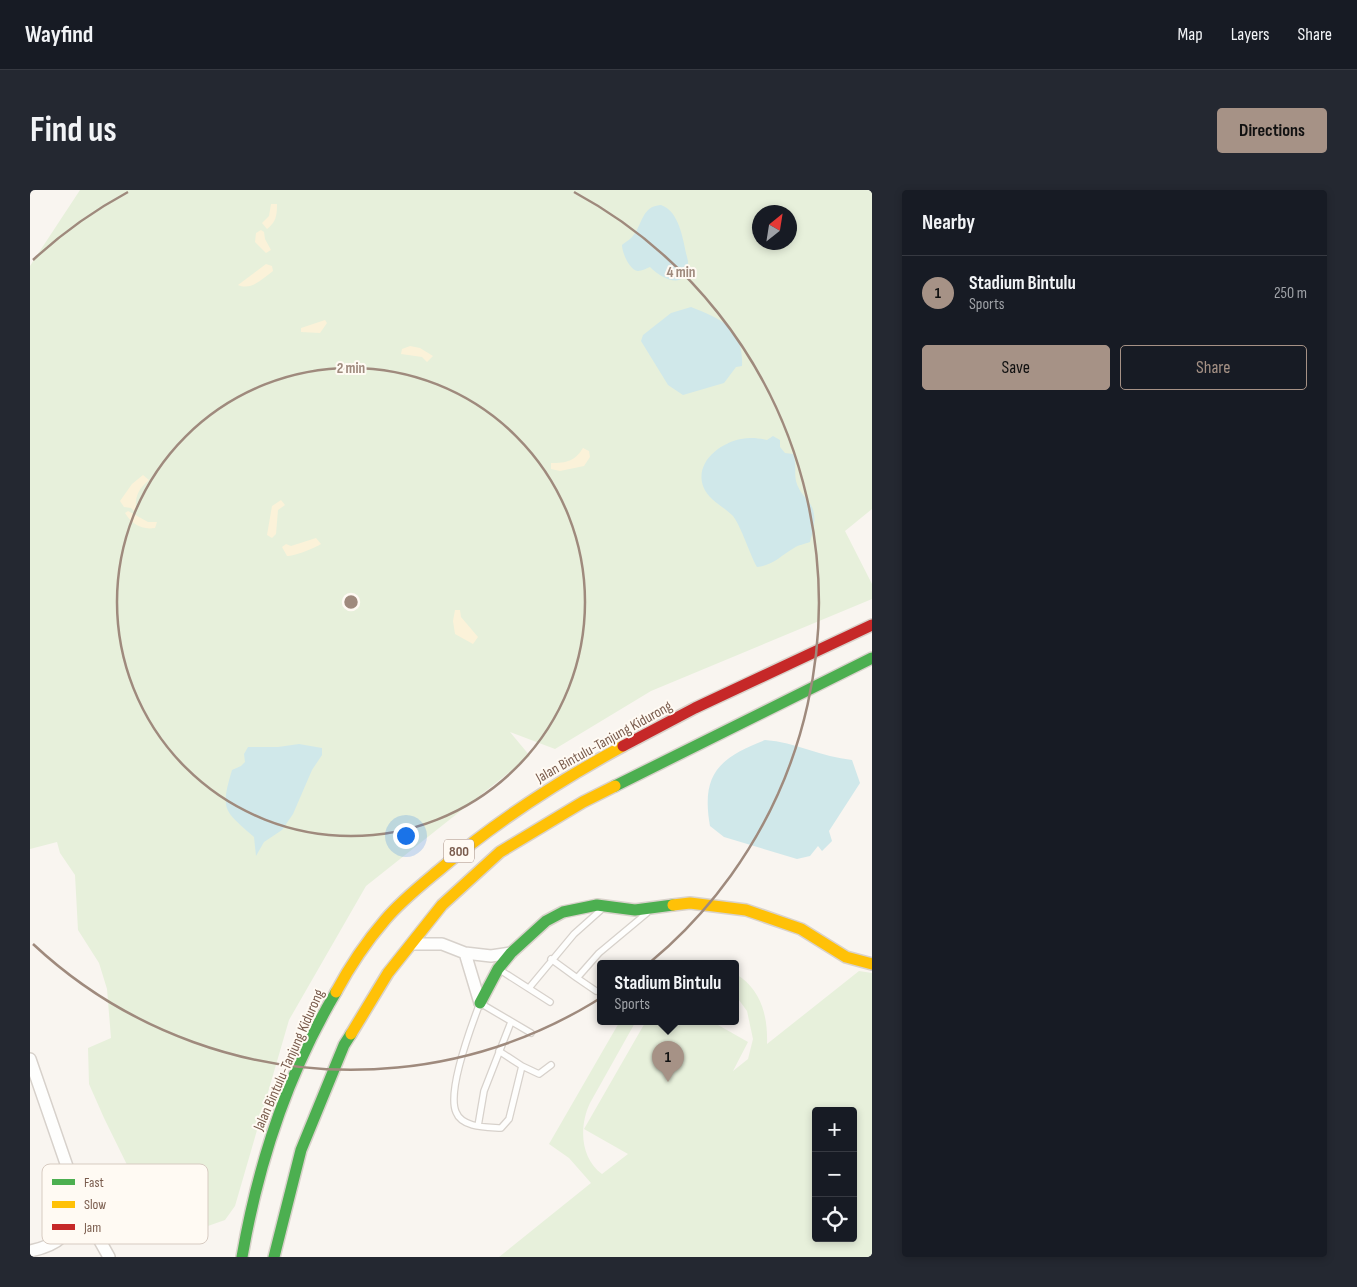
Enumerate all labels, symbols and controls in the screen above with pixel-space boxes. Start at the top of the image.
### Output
text: Wayfind [25,20,93,49]
text: Map [1178,24,1203,45]
text: Layers [1231,24,1270,45]
text: Share [1298,24,1332,45]
button: Directions [1217,108,1327,153]
text: Find us [30,109,117,152]
north arrow [752,205,797,250]
text: Nearby [922,210,975,235]
text: 4 min [667,263,695,282]
text: Stadium Bintulu [969,272,1076,295]
text: 1 [935,284,941,303]
text: 250 m [1274,284,1307,303]
text: Sports [969,295,1004,314]
button: Save [922,345,1110,390]
button: Share [1120,345,1307,390]
text: 2 min [337,359,365,378]
centre of rings [342,593,360,611]
street label: Jalan Bintulu-Tanjung Kidurong [532,697,675,788]
your location [393,823,419,849]
road number: 800 [444,839,474,862]
popup [597,960,739,1025]
text: Stadium Bintulu [615,972,721,995]
street label: Jalan Bintulu-Tanjung Kidurong [249,986,329,1135]
text: Sports [615,995,650,1014]
pin: 1 [652,1041,684,1082]
map controls [812,1107,857,1242]
button: + [812,1107,857,1152]
button: − [812,1152,857,1197]
legend [42,1164,208,1244]
text: Fast [84,1174,104,1191]
text: Slow [84,1196,106,1213]
button: locate [812,1197,857,1242]
text: Jam [83,1219,101,1236]

